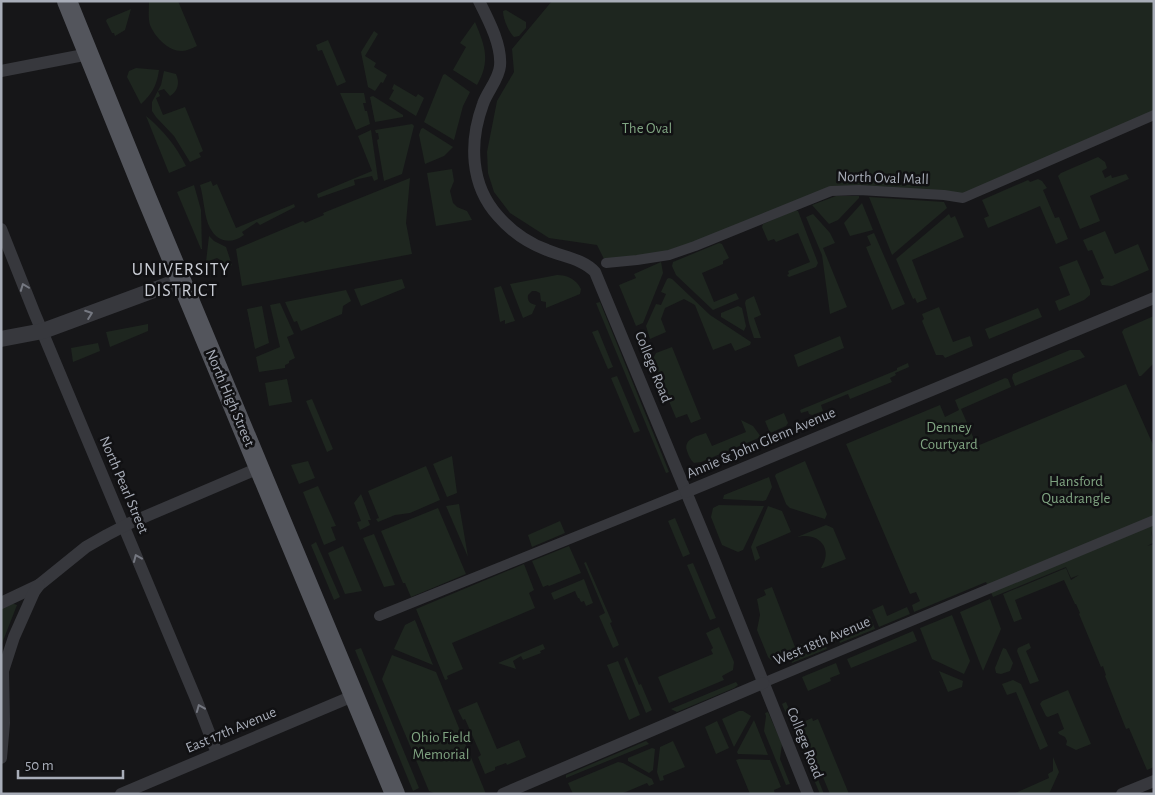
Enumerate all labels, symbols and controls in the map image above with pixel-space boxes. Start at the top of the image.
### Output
park label: The Oval [622,121,672,136]
street label: North Oval Mall [837,169,929,187]
district label: UNIVERSITY DISTRICT [132,261,230,300]
one-way arrow [20,283,30,292]
one-way arrow [84,310,92,320]
street label: College Road [632,329,674,405]
street label: North High Street [203,347,257,449]
street label: Annie & John Glenn Avenue [684,405,838,481]
park label: Denney Courtyard [920,420,978,452]
street label: North Pearl Street [97,434,151,536]
park label: Hansford Quadrangle [1041,474,1111,506]
one-way arrow [132,554,143,563]
street label: West 18th Avenue [771,614,873,668]
street label: East 17th Avenue [183,704,279,756]
one-way arrow [195,704,206,713]
street label: College Road [784,705,826,781]
park label: Ohio Field Memorial [411,730,471,762]
scale bar [18,748,122,780]
text: 50 m [25,758,54,773]

